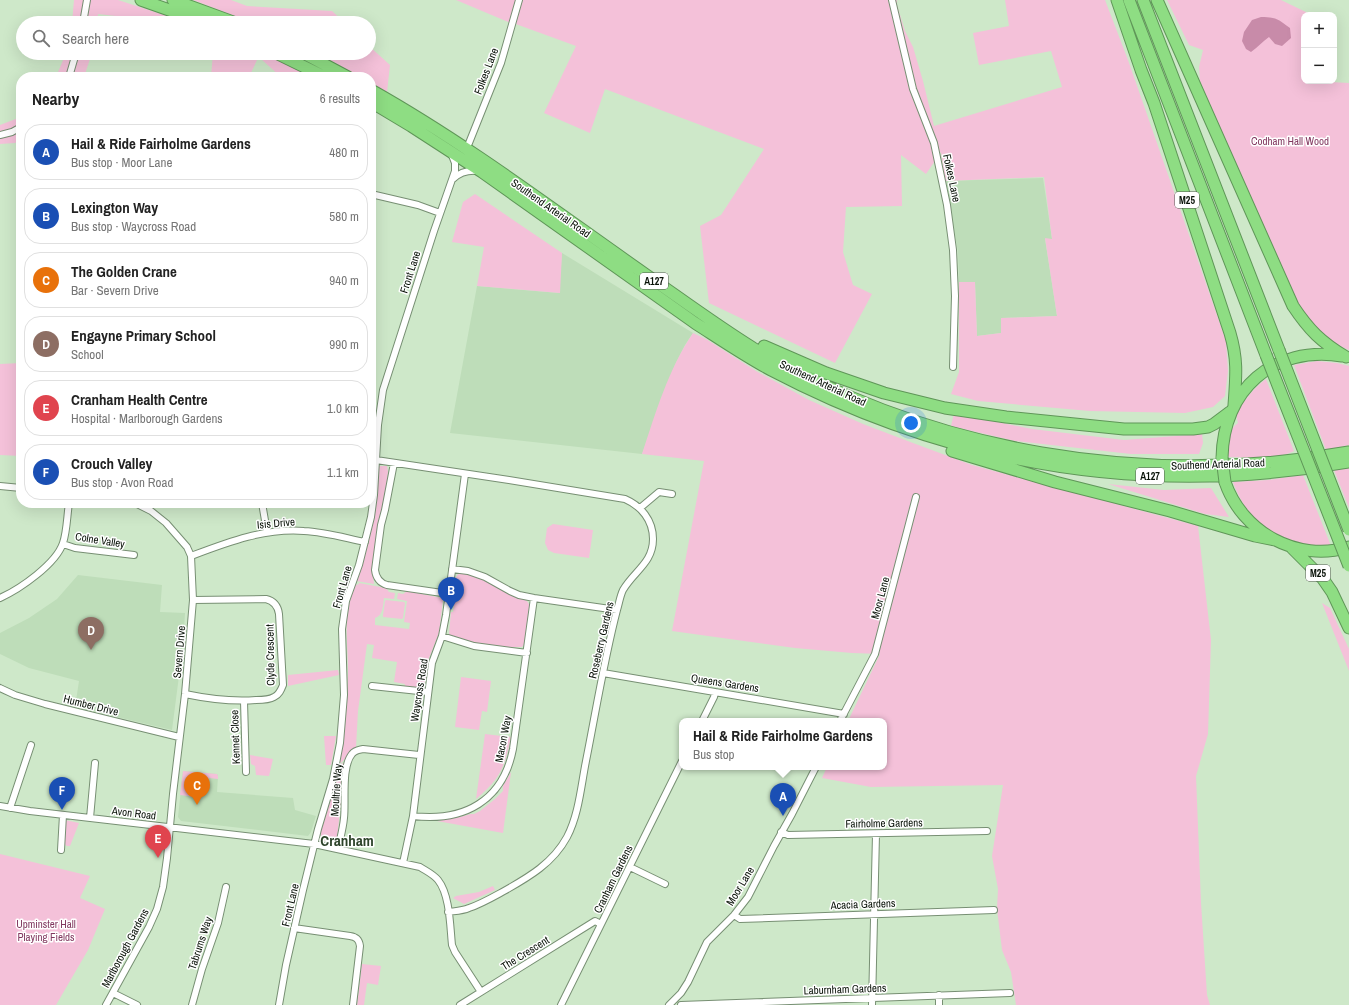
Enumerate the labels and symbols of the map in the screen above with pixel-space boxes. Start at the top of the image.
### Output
street label: Folkes Lane [471,46,501,96]
park label: Codham Hall Wood [1251,134,1329,148]
street label: Folkes Lane [940,153,964,203]
street label: Southend Arterial Road [509,175,593,241]
road number: M25 [1175,192,1199,208]
street label: Front Lane [397,249,423,295]
road number: A127 [640,273,668,289]
street label: Southend Arterial Road [778,357,868,409]
your location [901,413,921,433]
street label: Southend Arterial Road [1171,455,1265,473]
road number: A127 [1136,468,1164,484]
street label: Isis Drive [256,514,296,532]
street label: Colne Valley [74,529,126,551]
street label: Front Lane [329,564,355,610]
road number: M25 [1306,565,1330,581]
street label: Moor Lane [868,575,892,621]
pin: B [438,577,464,610]
street label: Roseberry Gardens [585,600,617,680]
pin: D [78,617,104,650]
street label: Clyde Crescent [262,624,278,686]
street label: Severn Drive [170,625,188,679]
street label: Waycross Road [407,658,431,722]
street label: Queens Gardens [690,671,760,695]
street label: Humber Drive [62,691,120,719]
street label: Kennet Close [227,710,243,764]
street label: Macon Way [492,714,514,764]
street label: Moultrie Way [327,763,345,817]
pin: C [184,772,210,805]
pin: F [49,777,75,810]
pin: A [770,783,796,816]
street label: Avon Road [110,803,157,823]
street label: Fairholme Gardens [845,815,923,831]
pin: E [145,825,171,858]
district label: Cranham [320,830,374,851]
street label: Cranham Gardens [590,842,636,915]
street label: Moor Lane [723,864,757,908]
street label: Front Lane [278,882,302,928]
street label: Acacia Gardens [829,896,896,912]
street label: Marlborough Gardens [98,906,152,990]
street label: Tabrums Way [185,914,215,971]
park label: Upminster Hall Playing Fields [16,917,76,944]
street label: The Crescent [498,932,552,973]
street label: Laburnham Gardens [803,981,887,997]

